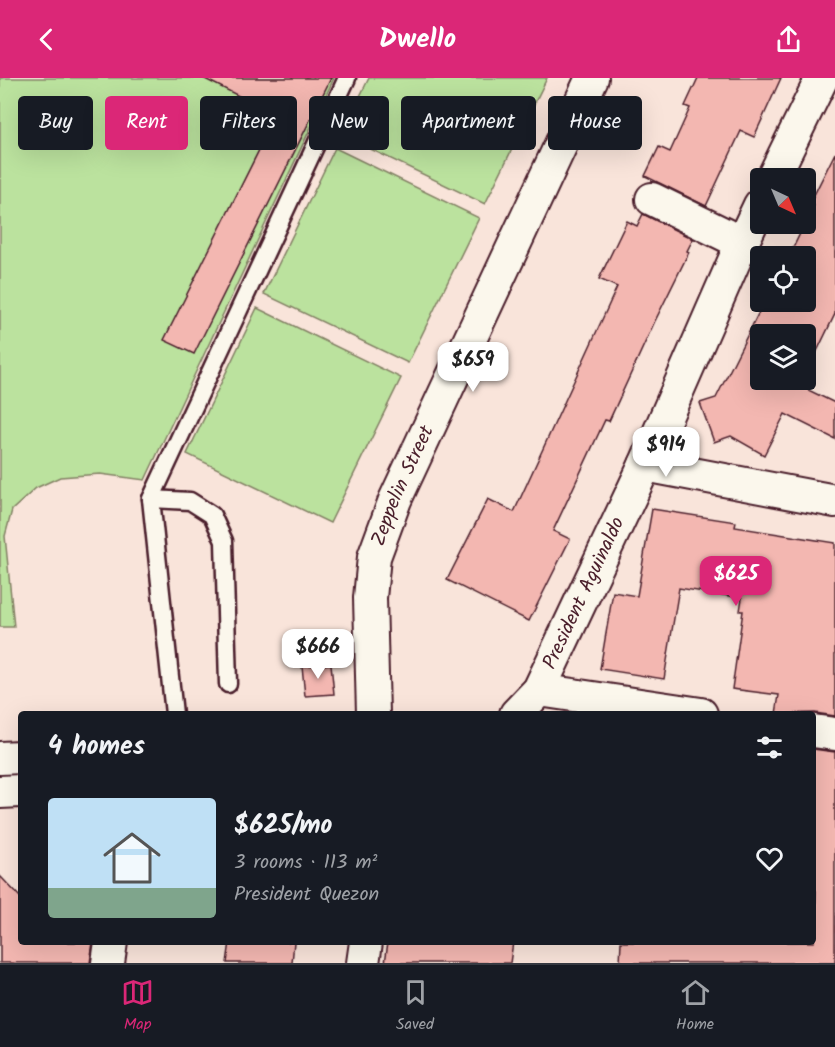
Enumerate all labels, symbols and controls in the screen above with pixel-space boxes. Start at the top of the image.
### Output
text: Dwello [379,18,456,61]
icon: back [30,23,63,56]
icon: share [772,23,805,56]
chip: Buy [18,96,93,150]
chip: Rent [105,96,188,150]
chip: Filters [200,96,297,150]
chip: New [309,96,389,150]
chip: Apartment [401,96,536,150]
chip: House [548,96,642,150]
north arrow [750,168,816,234]
map controls [750,168,816,390]
button: locate [750,246,816,312]
button: layers [750,324,816,390]
pin: $659 [437,342,509,393]
text: $659 [452,345,494,377]
street label: Zeppelin Street [363,420,444,551]
pin: $914 [630,427,702,478]
text: $914 [647,430,685,462]
street label: President Aguinaldo [535,512,634,675]
pin: $625 [700,556,772,607]
text: $625 [714,559,758,591]
pin: $666 [282,629,354,680]
text: $666 [296,632,340,664]
text: 4 homes [48,726,145,768]
icon: filters [753,731,786,764]
text: $625/mo [234,805,332,847]
icon: home [96,822,168,894]
icon: heart [753,842,786,875]
text: 3 rooms · 113 m² [234,847,377,879]
text: President Quezon [234,879,379,911]
tab: Map [121,976,154,1037]
tab: Saved [396,976,434,1037]
tab: Home [676,976,714,1037]

